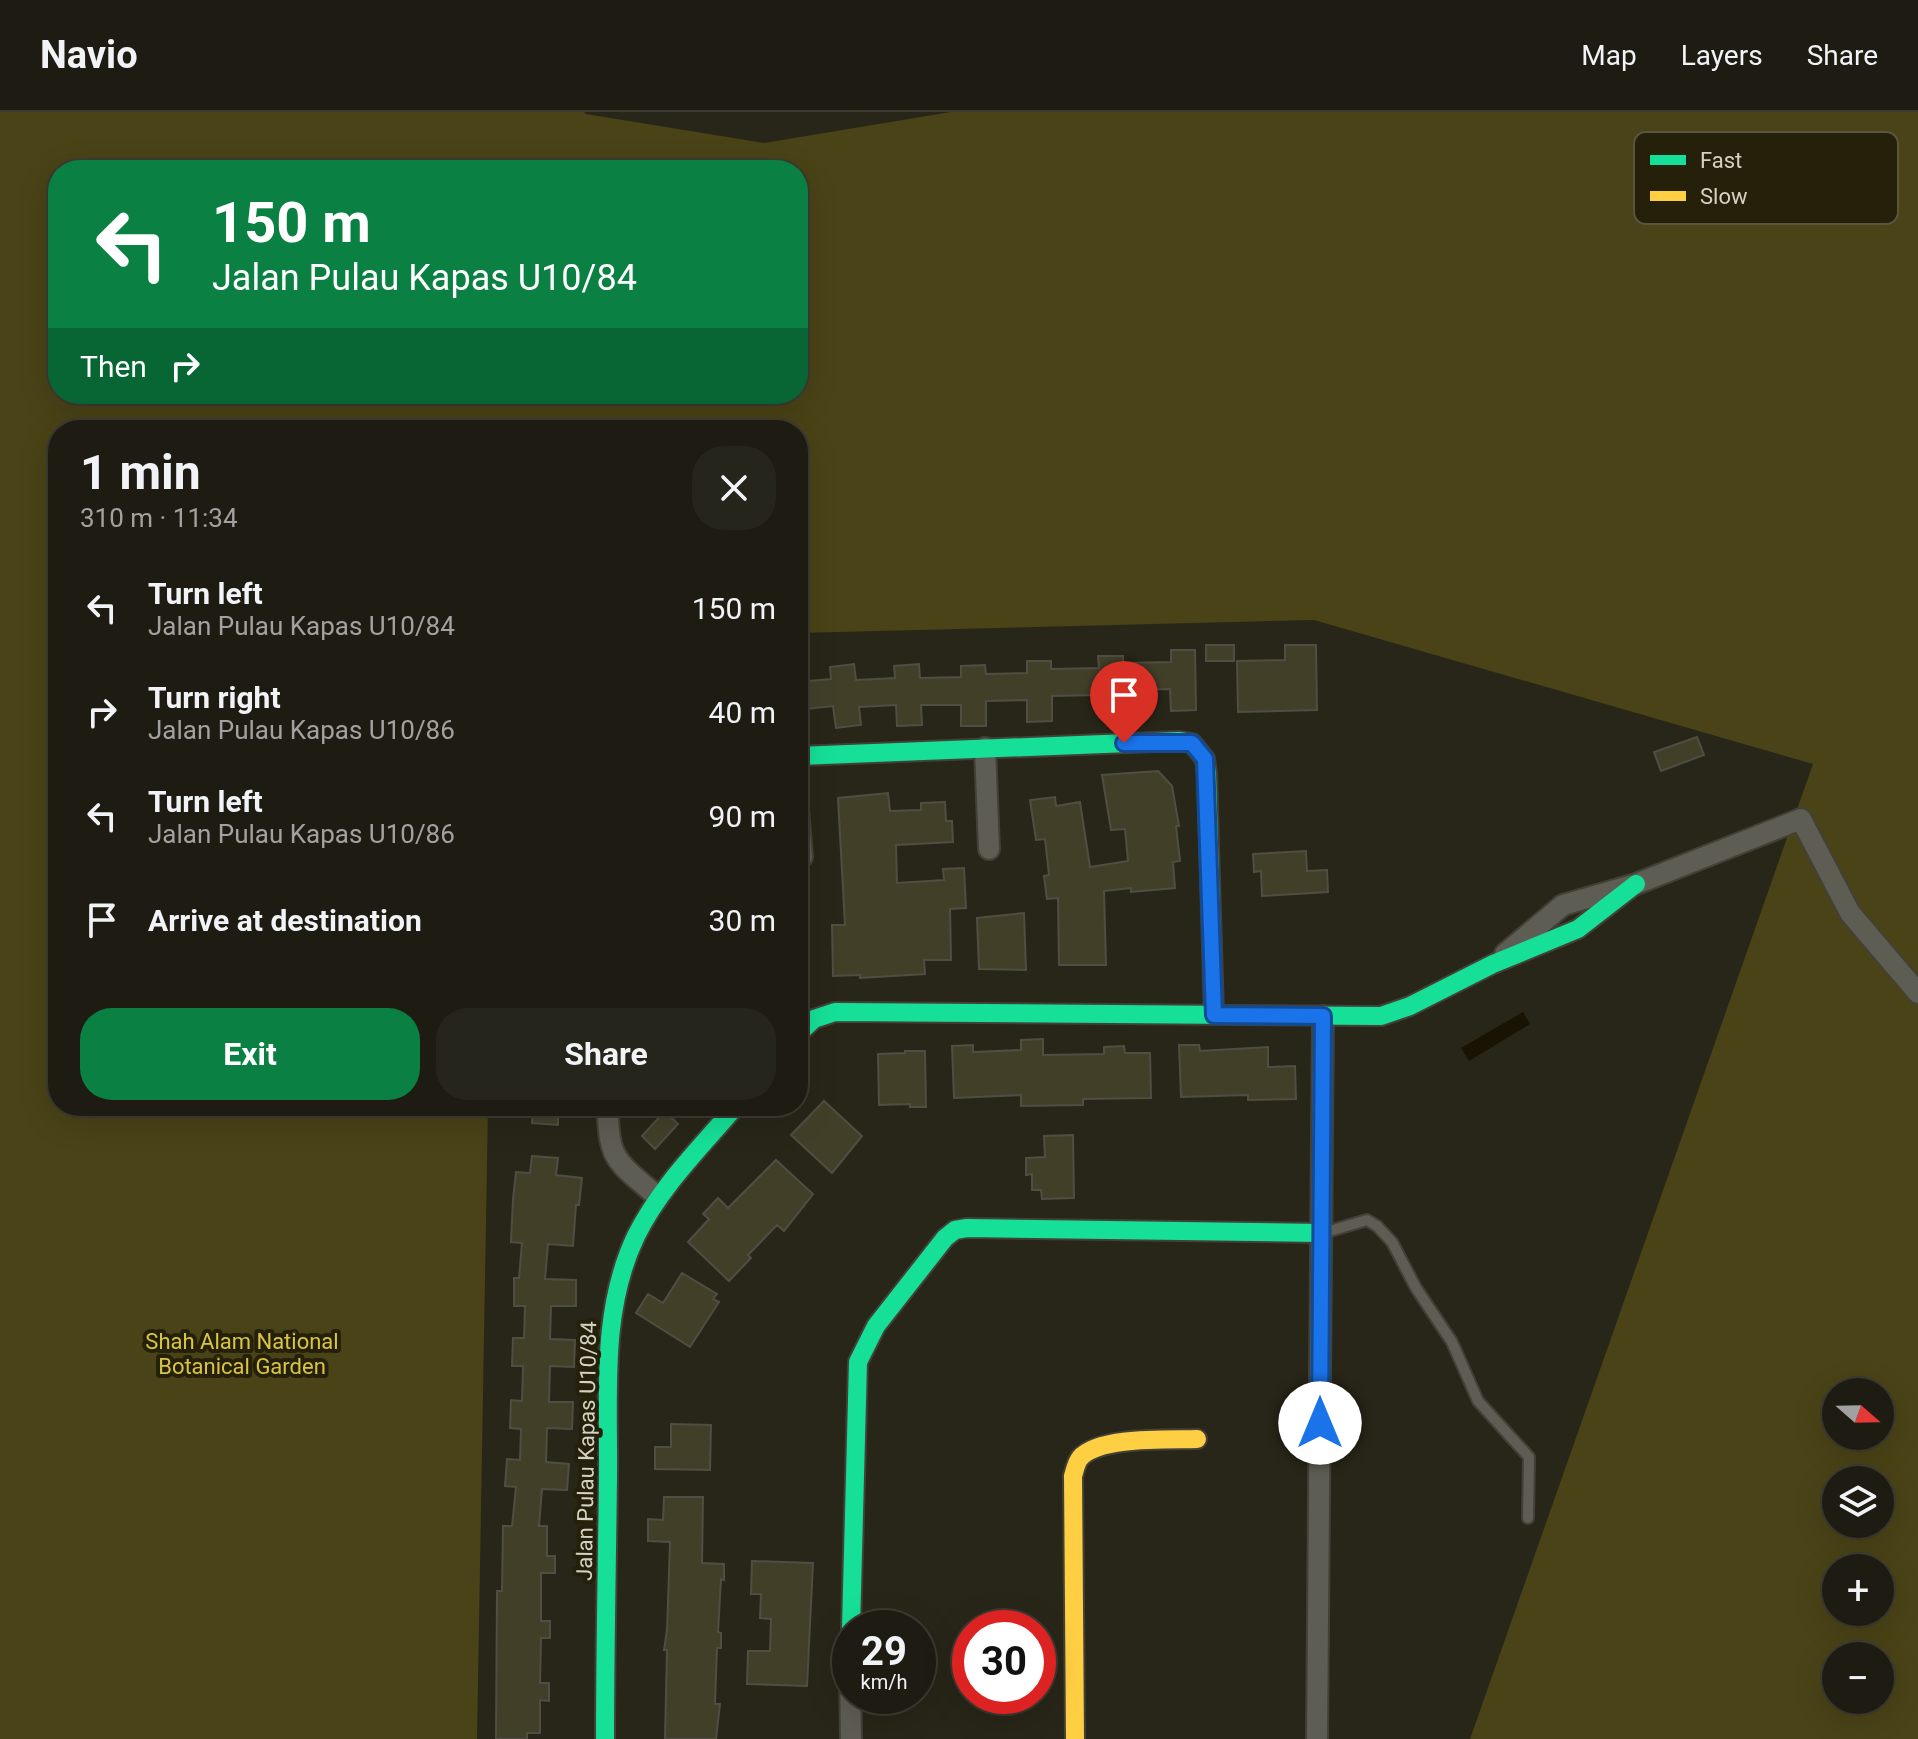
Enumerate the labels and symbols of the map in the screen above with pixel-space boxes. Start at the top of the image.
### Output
legend [1634,132,1898,224]
text: Fast [1700,148,1742,173]
text: Slow [1700,184,1748,209]
pin [1090,661,1158,743]
street label: Jalan Pulau Kapas U10/84 [572,1321,601,1581]
park label: Shah Alam National Botanical Garden [145,1329,339,1379]
north arrow [1822,1378,1894,1450]
position arrow [1278,1381,1362,1465]
speed limit sign: 30 [952,1610,1056,1714]

